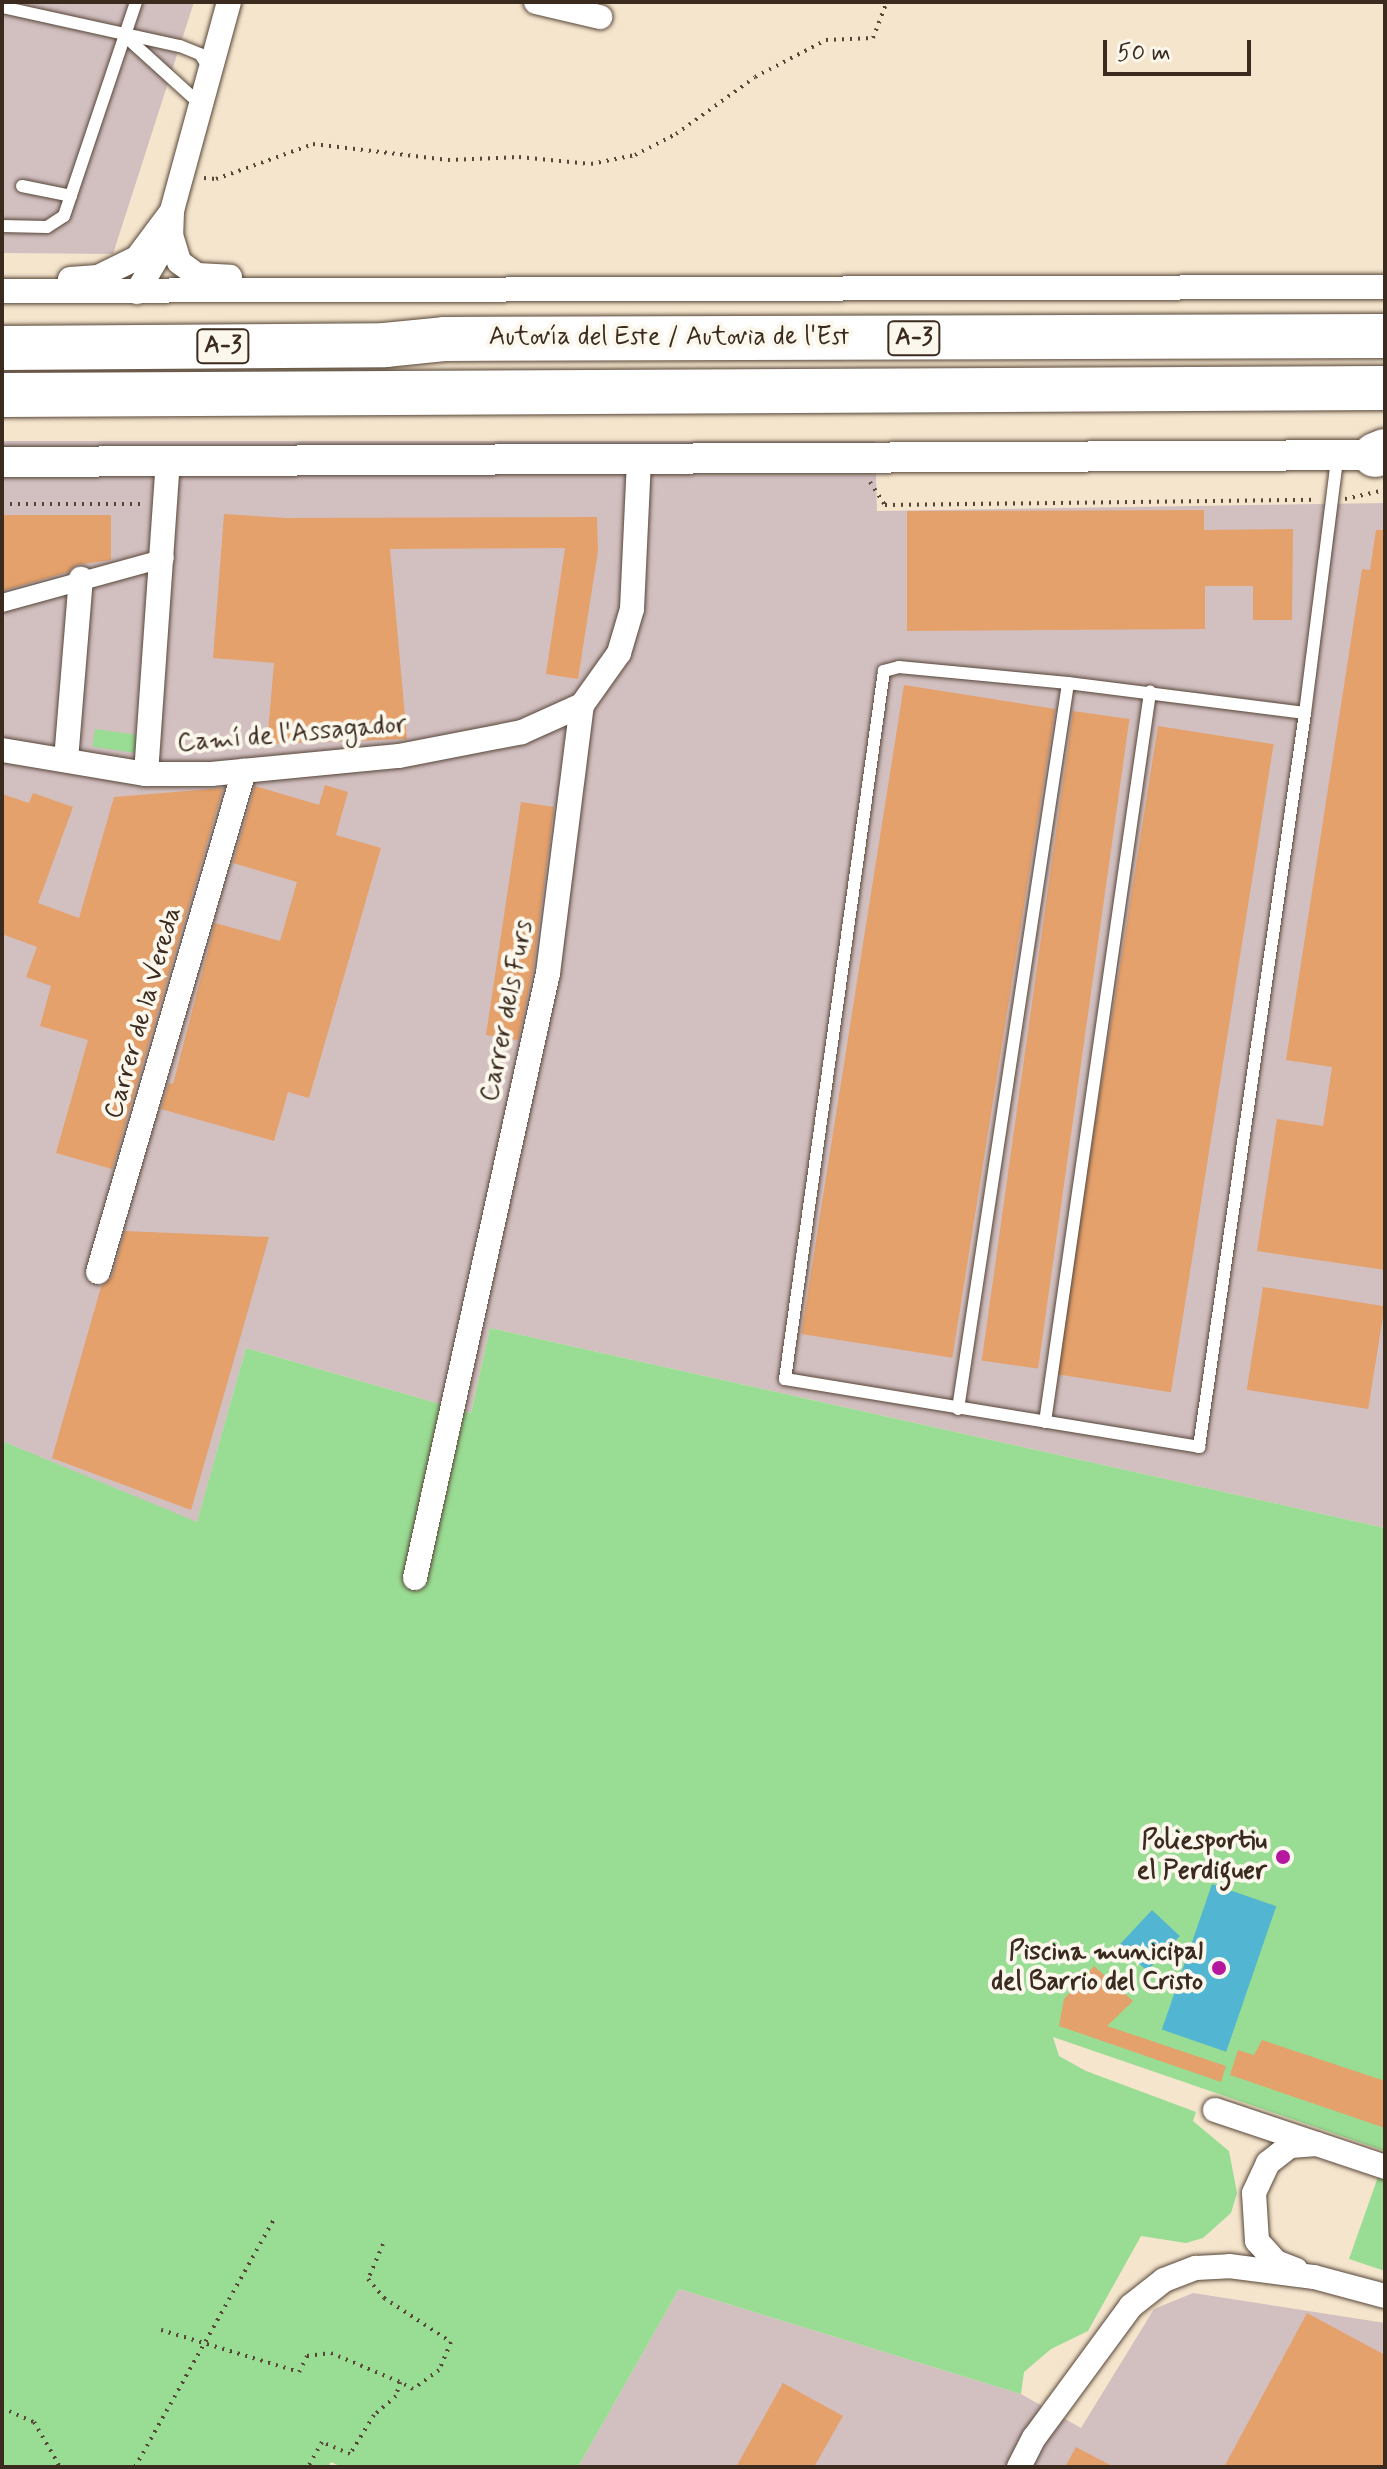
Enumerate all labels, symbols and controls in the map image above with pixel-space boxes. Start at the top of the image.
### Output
scale bar [1107,24,1255,74]
text: 50 m [1117,38,1171,69]
road number: A-3 [886,318,942,358]
street label: Autovía del Este / Autovia de l'Est [488,322,850,354]
road number: A-3 [195,326,251,366]
street label: Camí de l'Assagador [176,709,408,761]
street label: Carrer de la Vereda [98,902,190,1124]
street label: Carrer dels Furs [476,920,540,1102]
place label: Poliesportiu el Perdiguer [1136,1826,1267,1888]
marker: Poliesportiu el Perdiguer [1274,1848,1292,1866]
place label: Piscina municipal del Barrio del Cristo [988,1937,1203,1998]
marker: Piscina municipal del Barrio del Cristo [1210,1959,1228,1977]

